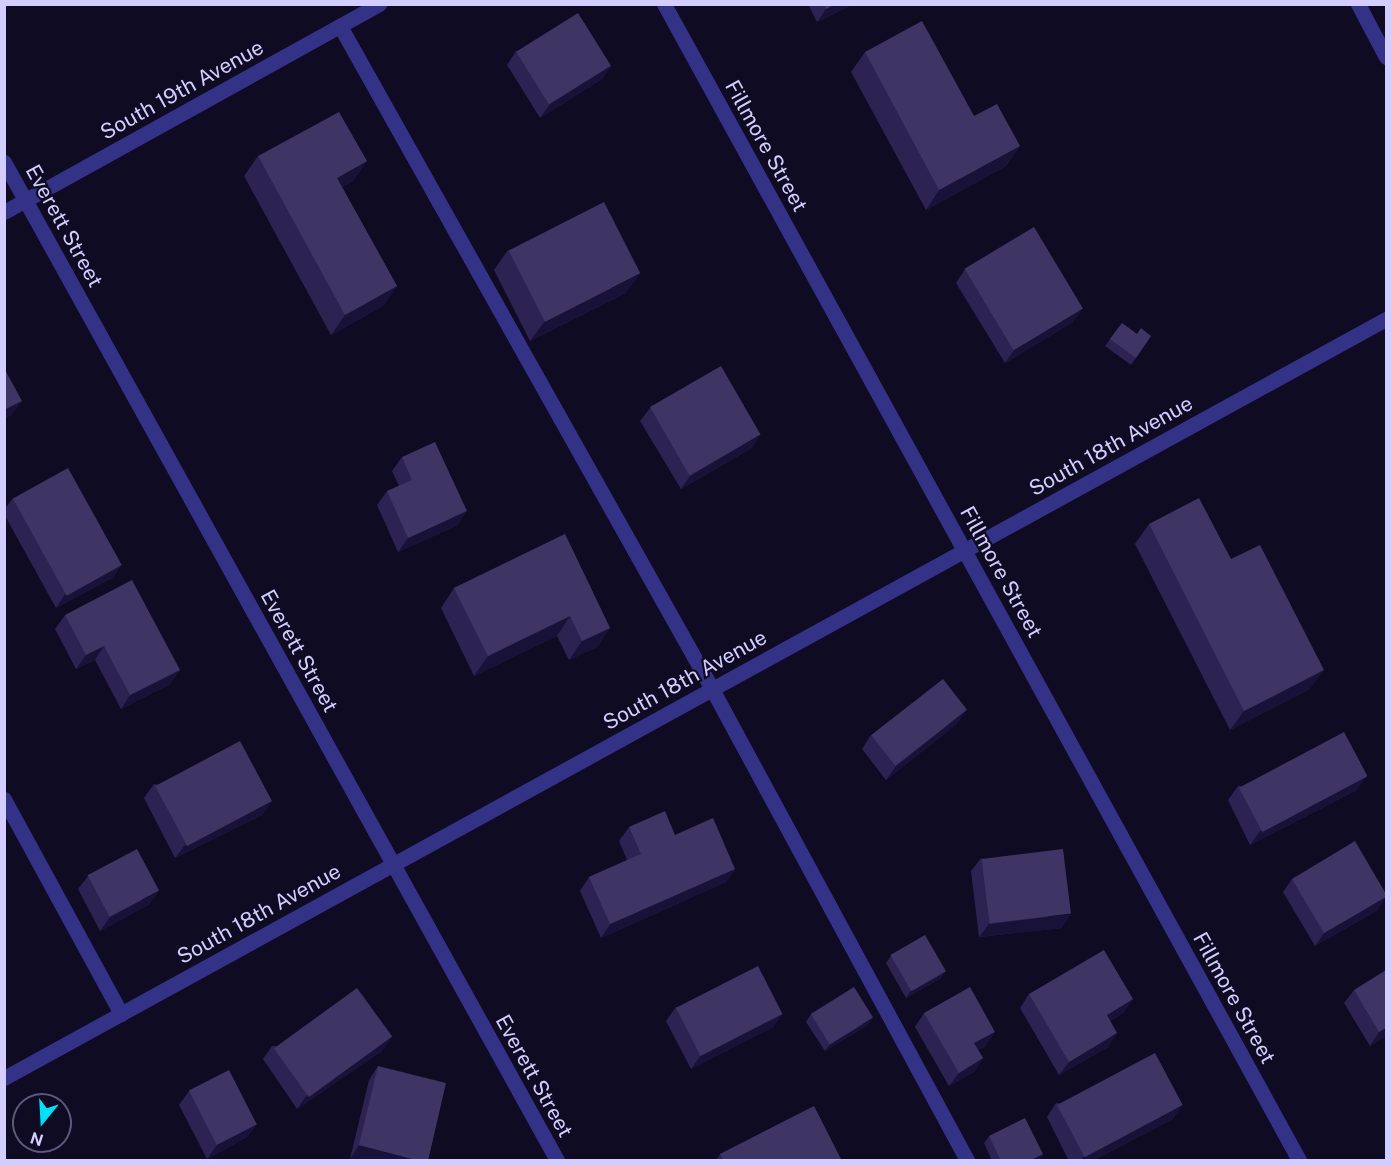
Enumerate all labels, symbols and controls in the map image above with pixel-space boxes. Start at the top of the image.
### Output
street label: South 19th Avenue [96,35,268,145]
street label: Fillmore Street [719,76,813,216]
street label: Everett Street [20,160,108,292]
street label: South 18th Avenue [1025,391,1197,501]
street label: Fillmore Street [954,502,1048,642]
street label: Everett Street [255,585,343,717]
street label: South 18th Avenue [599,625,771,735]
street label: South 18th Avenue [173,859,345,969]
street label: Fillmore Street [1187,928,1281,1068]
street label: Everett Street [490,1010,578,1142]
north arrow [12,1093,72,1153]
text: N [28,1128,46,1150]

